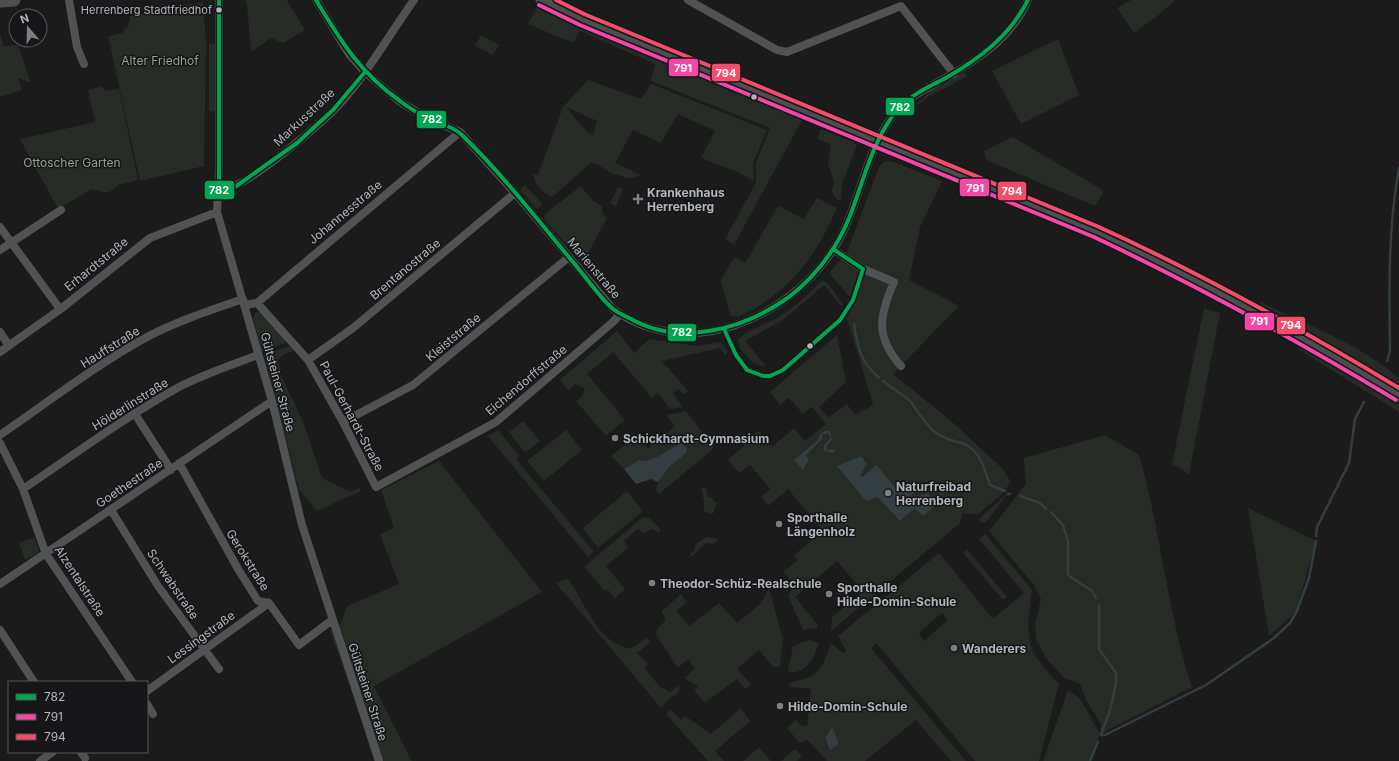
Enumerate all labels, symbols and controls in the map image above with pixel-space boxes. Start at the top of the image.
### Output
place label: Herrenberg Stadtfriedhof [81,3,212,17]
marker: Herrenberg Stadtfriedhof [214,5,224,15]
north arrow [8,8,48,48]
text: N [18,11,31,27]
park label: Alter Friedhof [121,53,199,68]
line badge: 791 [668,58,699,77]
text: 791 [674,61,692,75]
line badge: 794 [711,63,741,82]
text: 794 [716,66,736,80]
street label: Markusstraße [270,85,338,149]
unlabelled marker [749,92,759,102]
line badge: 782 [885,97,915,116]
text: 782 [890,100,910,114]
line badge: 782 [416,110,447,129]
text: 782 [422,112,442,126]
park label: Ottoscher Garten [23,155,121,170]
street label: Johannesstraße [305,177,385,247]
line badge: 791 [959,178,990,197]
line badge: 782 [204,180,235,200]
text: 791 [966,181,984,195]
line badge: 794 [997,181,1027,201]
text: 782 [209,183,229,197]
text: 794 [1002,184,1022,198]
place label: Krankenhaus Herrenberg [647,185,725,214]
marker: Krankenhaus Herrenberg [632,193,644,205]
street label: Erhardtstraße [61,234,131,294]
street label: Marienstraße [564,234,624,302]
street label: Brentanostraße [367,235,443,303]
street label: Kleiststraße [423,310,483,364]
line badge: 791 [1244,312,1275,331]
text: 791 [1250,314,1268,328]
line badge: 794 [1276,316,1306,335]
text: 794 [1281,318,1301,332]
street label: Hauffstraße [78,323,142,371]
line badge: 782 [667,323,697,342]
text: 782 [672,325,692,339]
street label: Gültsteiner Straße [258,331,298,433]
unlabelled marker [805,341,815,351]
street label: Eichendorffstraße [482,342,570,418]
street label: Paul-Gerhardt-Straße [317,358,387,474]
street label: Hölderlinstraße [89,375,171,433]
place label: Schickhardt-Gymnasium [623,431,769,446]
marker: Schickhardt-Gymnasium [610,433,620,443]
street label: Goethestraße [93,455,165,511]
place label: Naturfreibad Herrenberg [896,479,971,508]
marker: Naturfreibad Herrenberg [883,488,893,498]
place label: Sporthalle Längenholz [787,510,856,539]
marker: Sporthalle Längenholz [774,519,784,529]
street label: Gerokstraße [223,526,273,594]
street label: Alzentalstraße [52,543,108,619]
street label: Schwabstraße [144,546,202,622]
place label: Theodor-Schüz-Realschule [660,576,822,591]
marker: Theodor-Schüz-Realschule [647,578,657,588]
place label: Sporthalle Hilde-Domin-Schule [837,580,956,609]
marker: Sporthalle Hilde-Domin-Schule [824,589,834,599]
street label: Lessingstraße [164,608,238,666]
street label: Gültsteiner Straße [345,641,391,743]
place label: Wanderers [962,641,1027,656]
marker: Wanderers [949,643,959,653]
legend [8,681,148,753]
text: 782 [44,689,65,704]
place label: Hilde-Domin-Schule [788,699,907,714]
marker: Hilde-Domin-Schule [775,701,785,711]
text: 791 [44,709,63,724]
text: 794 [44,729,66,744]

